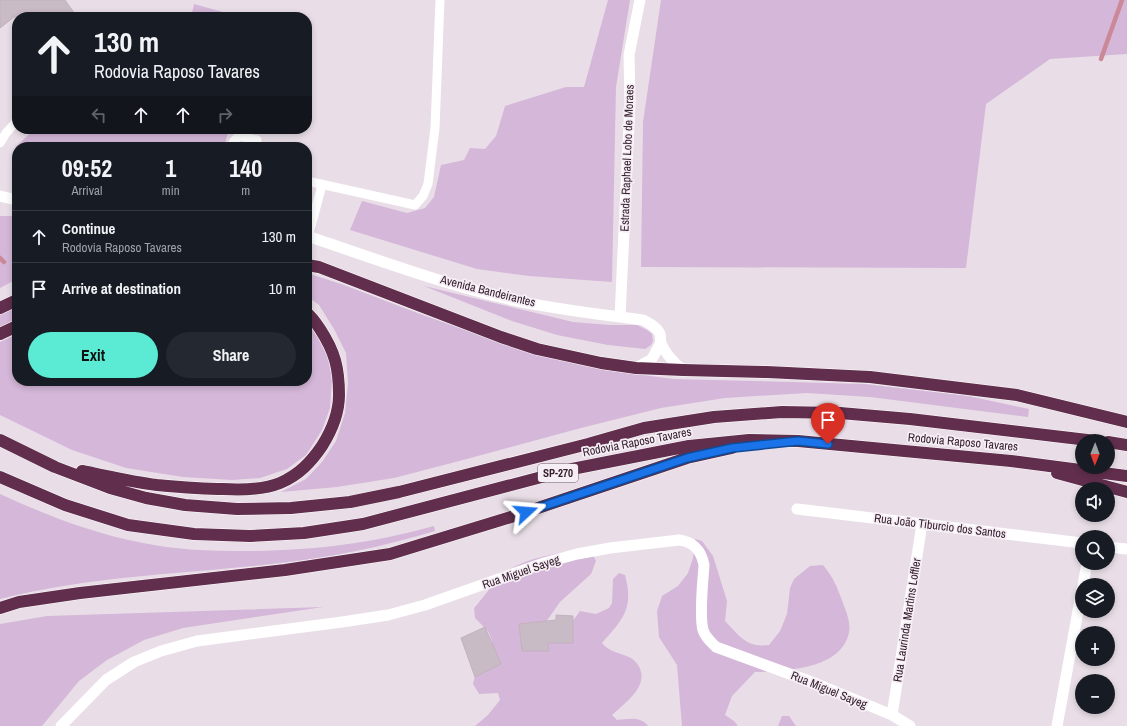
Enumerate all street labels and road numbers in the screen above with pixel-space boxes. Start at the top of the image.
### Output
street label: Estrada Raphael Lobo de Moraes [616,84,638,232]
street label: Avenida Bandeirantes [438,271,537,311]
street label: Rodovia Raposo Tavares [581,424,693,460]
street label: Rodovia Raposo Tavares [907,429,1019,455]
road number: SP-270 [538,464,578,482]
street label: Rua João Tiburcio dos Santos [873,510,1007,542]
street label: Rua Miguel Sayeg [480,551,562,593]
street label: Rua Laurinda Martins Loffler [889,556,925,683]
street label: Rua Miguel Sayeg [788,667,870,713]

